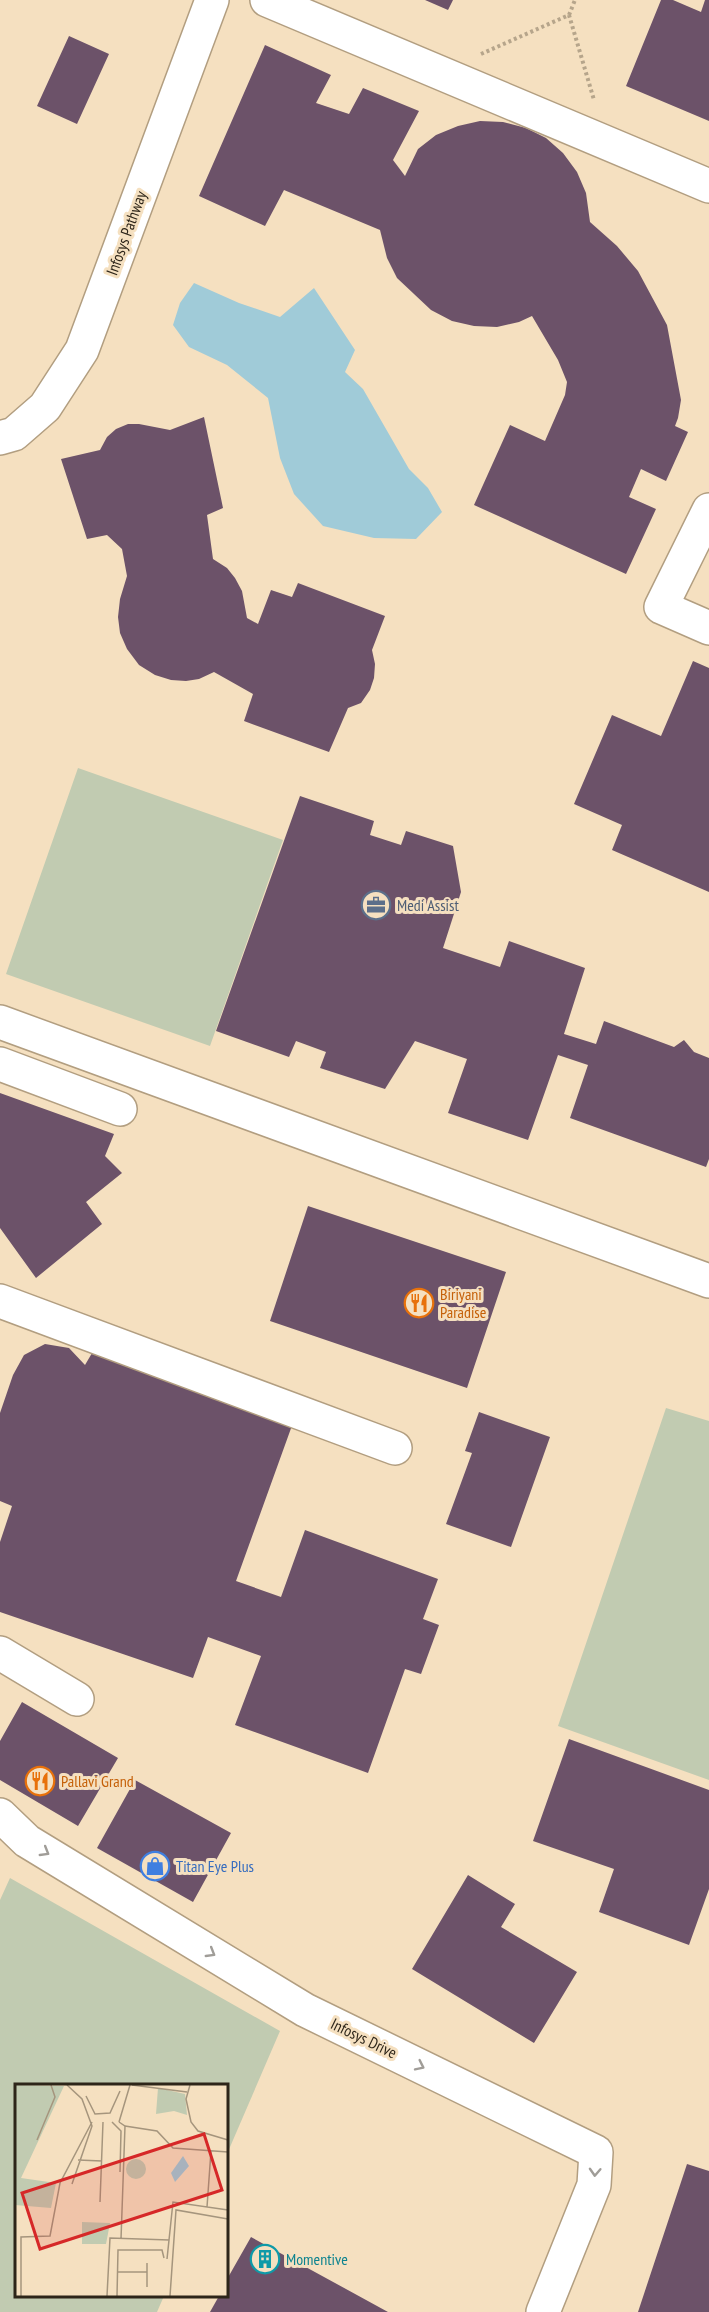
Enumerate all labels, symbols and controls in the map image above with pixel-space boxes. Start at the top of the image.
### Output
street label: Infosys Pathway [101,188,151,278]
office icon: Medi Assist [360,889,392,921]
place label: Medi Assist [397,895,459,915]
place label: Biriyani Paradise [440,1284,486,1322]
restaurant icon: Biriyani Paradise [403,1287,435,1319]
restaurant icon: Pallavi Grand [24,1765,56,1797]
place label: Pallavi Grand [61,1771,134,1791]
one-way arrow [39,1844,49,1856]
shop icon: Titan Eye Plus [139,1850,171,1882]
place label: Titan Eye Plus [176,1856,254,1876]
one-way arrow [205,1946,215,1958]
street label: Infosys Drive [328,2013,400,2063]
one-way arrow [413,2058,424,2070]
inset map [15,2084,228,2297]
one-way arrow [588,2168,601,2177]
building icon: Momentive [249,2243,281,2275]
place label: Momentive [286,2249,348,2269]

